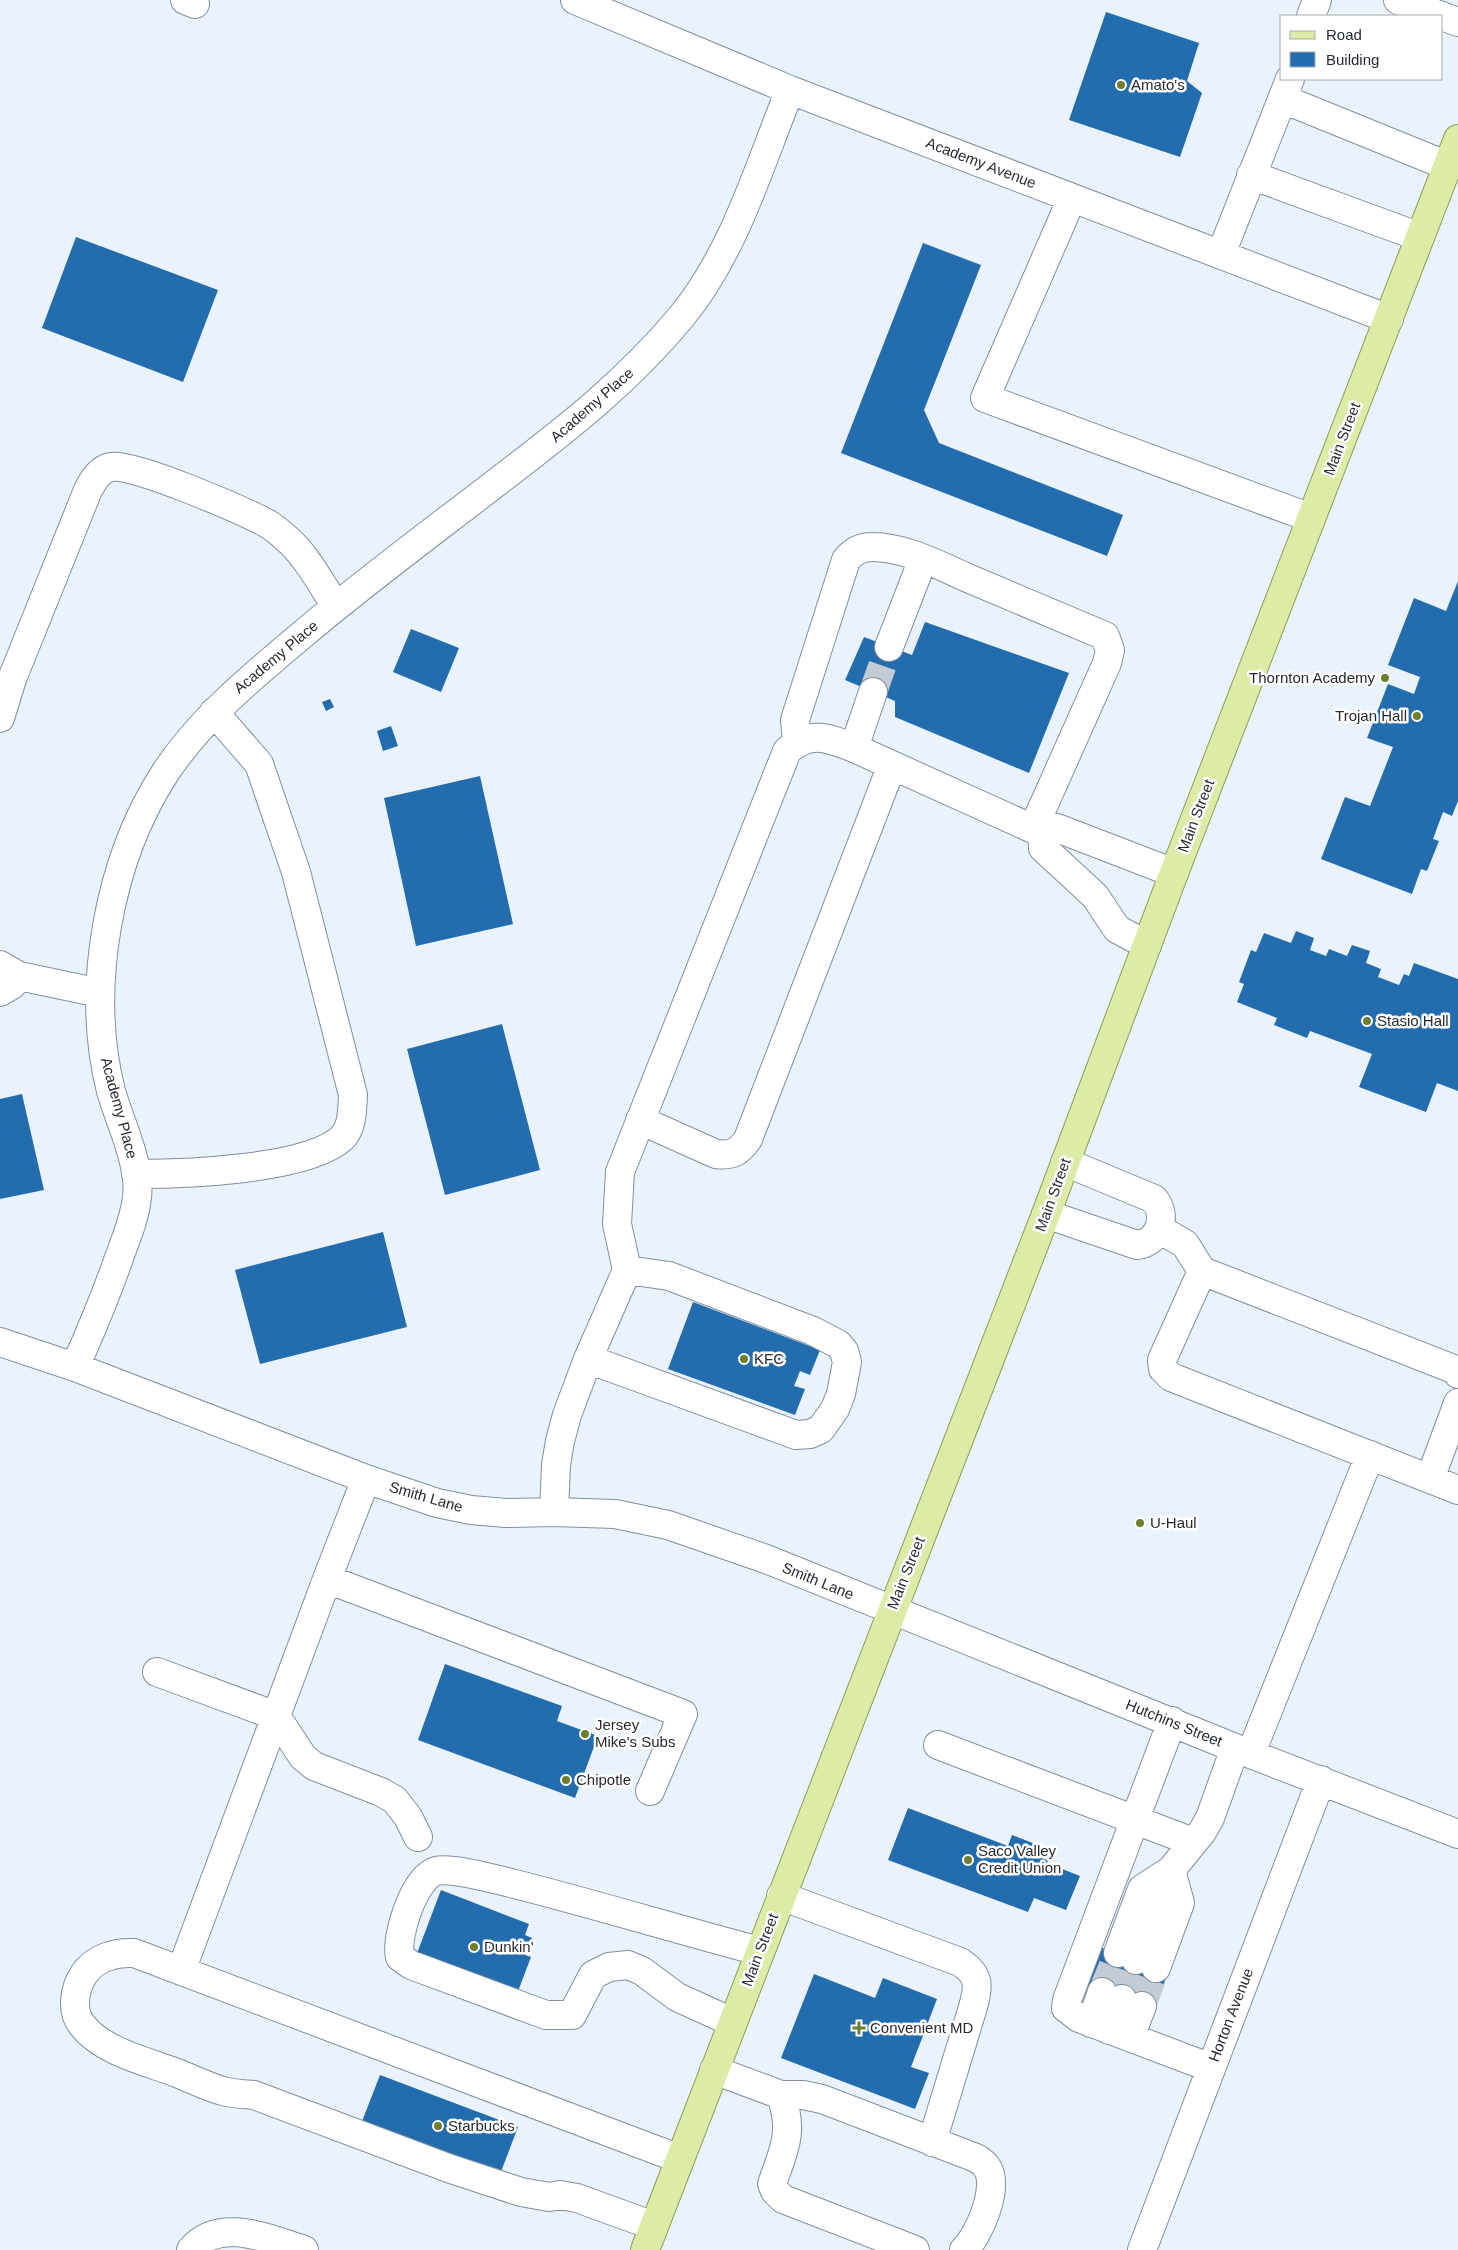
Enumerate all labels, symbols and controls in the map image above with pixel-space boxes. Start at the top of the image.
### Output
legend [1280,15,1443,80]
text: Road [1326,26,1362,43]
text: Building [1326,51,1379,68]
place label: Amato's [1131,76,1185,93]
marker: Amato's [1115,79,1127,91]
street label: Academy Avenue [924,134,1039,191]
street label: Academy Place [547,364,637,445]
street label: Main Street [1320,399,1364,478]
street label: Academy Place [230,617,321,697]
place label: Thornton Academy [1249,669,1375,686]
marker: Thornton Academy [1379,672,1391,684]
place label: Trojan Hall [1335,707,1407,724]
marker: Trojan Hall [1411,710,1423,722]
street label: Main Street [1174,776,1218,855]
place label: Stasio Hall [1377,1012,1449,1029]
marker: Stasio Hall [1361,1015,1373,1027]
street label: Academy Place [98,1055,141,1160]
street label: Main Street [1031,1155,1074,1234]
place label: KFC [754,1350,784,1367]
marker: KFC [738,1353,750,1365]
street label: Smith Lane [387,1478,465,1515]
place label: U-Haul [1150,1514,1197,1531]
marker: U-Haul [1134,1517,1146,1529]
street label: Main Street [883,1533,928,1612]
street label: Smith Lane [780,1558,857,1603]
street label: Hutchins Street [1123,1695,1226,1750]
place label: Jersey Mike's Subs [595,1716,675,1750]
marker: Jersey Mike's Subs [579,1728,591,1740]
place label: Chipotle [576,1771,631,1788]
marker: Chipotle [560,1774,572,1786]
place label: Saco Valley Credit Union [978,1842,1061,1876]
marker: Saco Valley Credit Union [962,1854,974,1866]
street label: Main Street [738,1910,782,1989]
place label: Dunkin' [484,1938,534,1955]
marker: Dunkin' [468,1941,480,1953]
street label: Horton Avenue [1205,1966,1256,2064]
place label: Convenient MD [870,2019,974,2036]
marker: Convenient MD [852,2021,866,2035]
place label: Starbucks [448,2117,515,2134]
marker: Starbucks [432,2120,444,2132]

